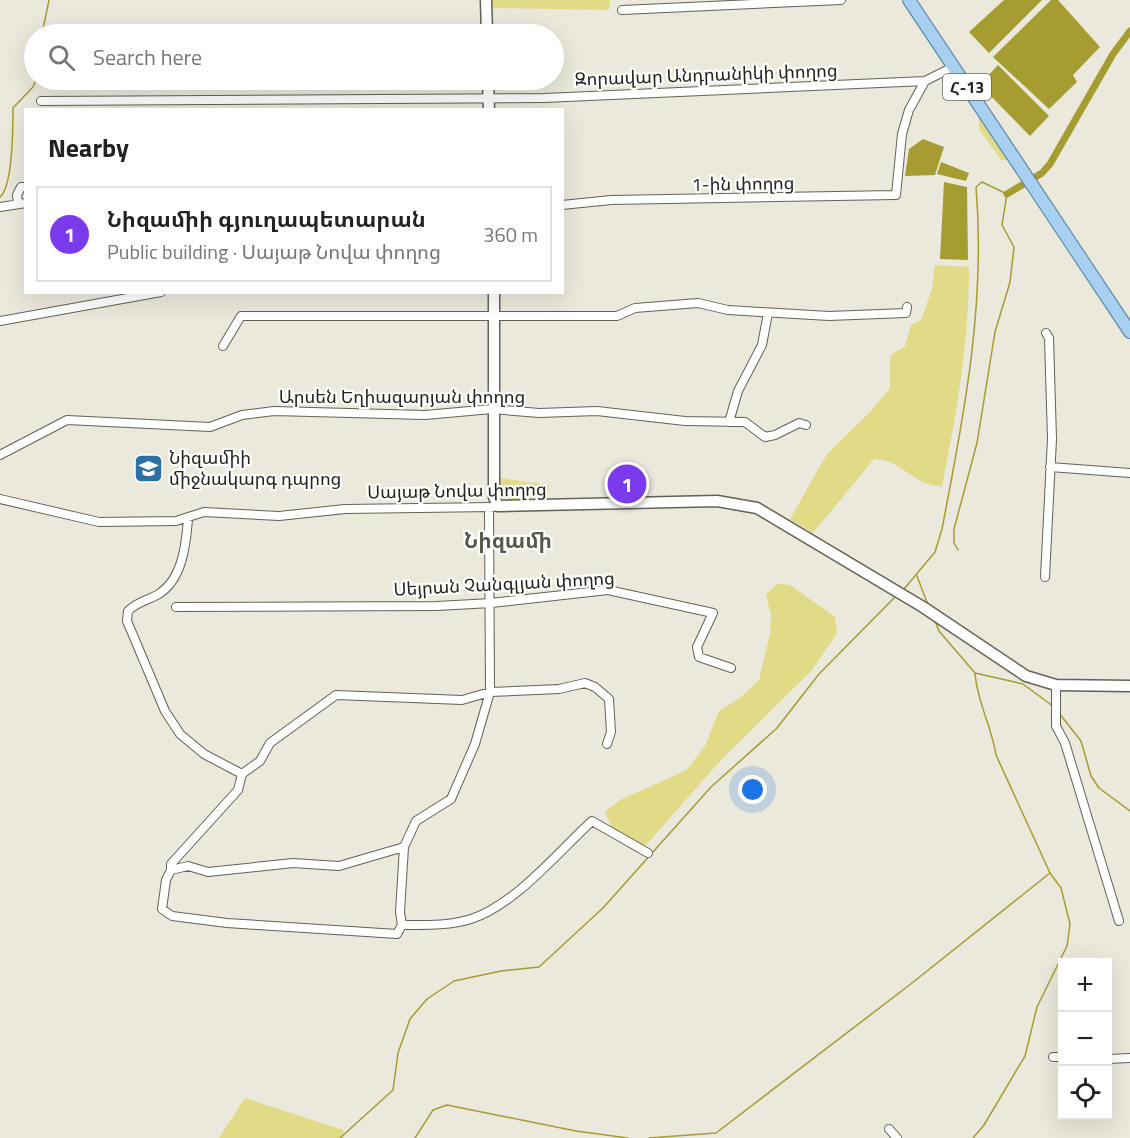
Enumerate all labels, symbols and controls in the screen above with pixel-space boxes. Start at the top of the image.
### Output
search box [24,24,564,90]
text: Search here [93,40,202,74]
icon: search [45,41,78,74]
street label: Զորավար Անդրանիկի փողոց [574,56,838,93]
road number: Հ-13 [943,74,991,100]
text: Nearby [48,128,129,167]
street label: 1-ին փողոց [691,169,795,198]
text: Նիզամիի գյուղապետարան [107,202,426,236]
text: 1 [64,219,75,250]
text: 360 m [483,219,538,250]
text: Public building · Սայաթ Նովա փողոց [107,236,441,267]
street label: Արսեն Եղիազարյան փողոց [279,383,525,410]
place label: Նիզամիի միջնակարգ դպրոց [169,444,341,492]
school or university icon: Նիզամիի միջնակարգ դպրոց [132,452,164,484]
pin: 1 [608,462,646,506]
street label: Սայաթ Նովա փողոց [367,475,547,506]
district label: Նիզամի [464,524,552,556]
street label: Սեյրան Չանգլյան փողոց [393,564,615,603]
your location [738,775,767,804]
map controls [1058,958,1112,1120]
button: + [1058,958,1112,1012]
button: − [1058,1012,1112,1066]
button: locate [1058,1066,1112,1120]

